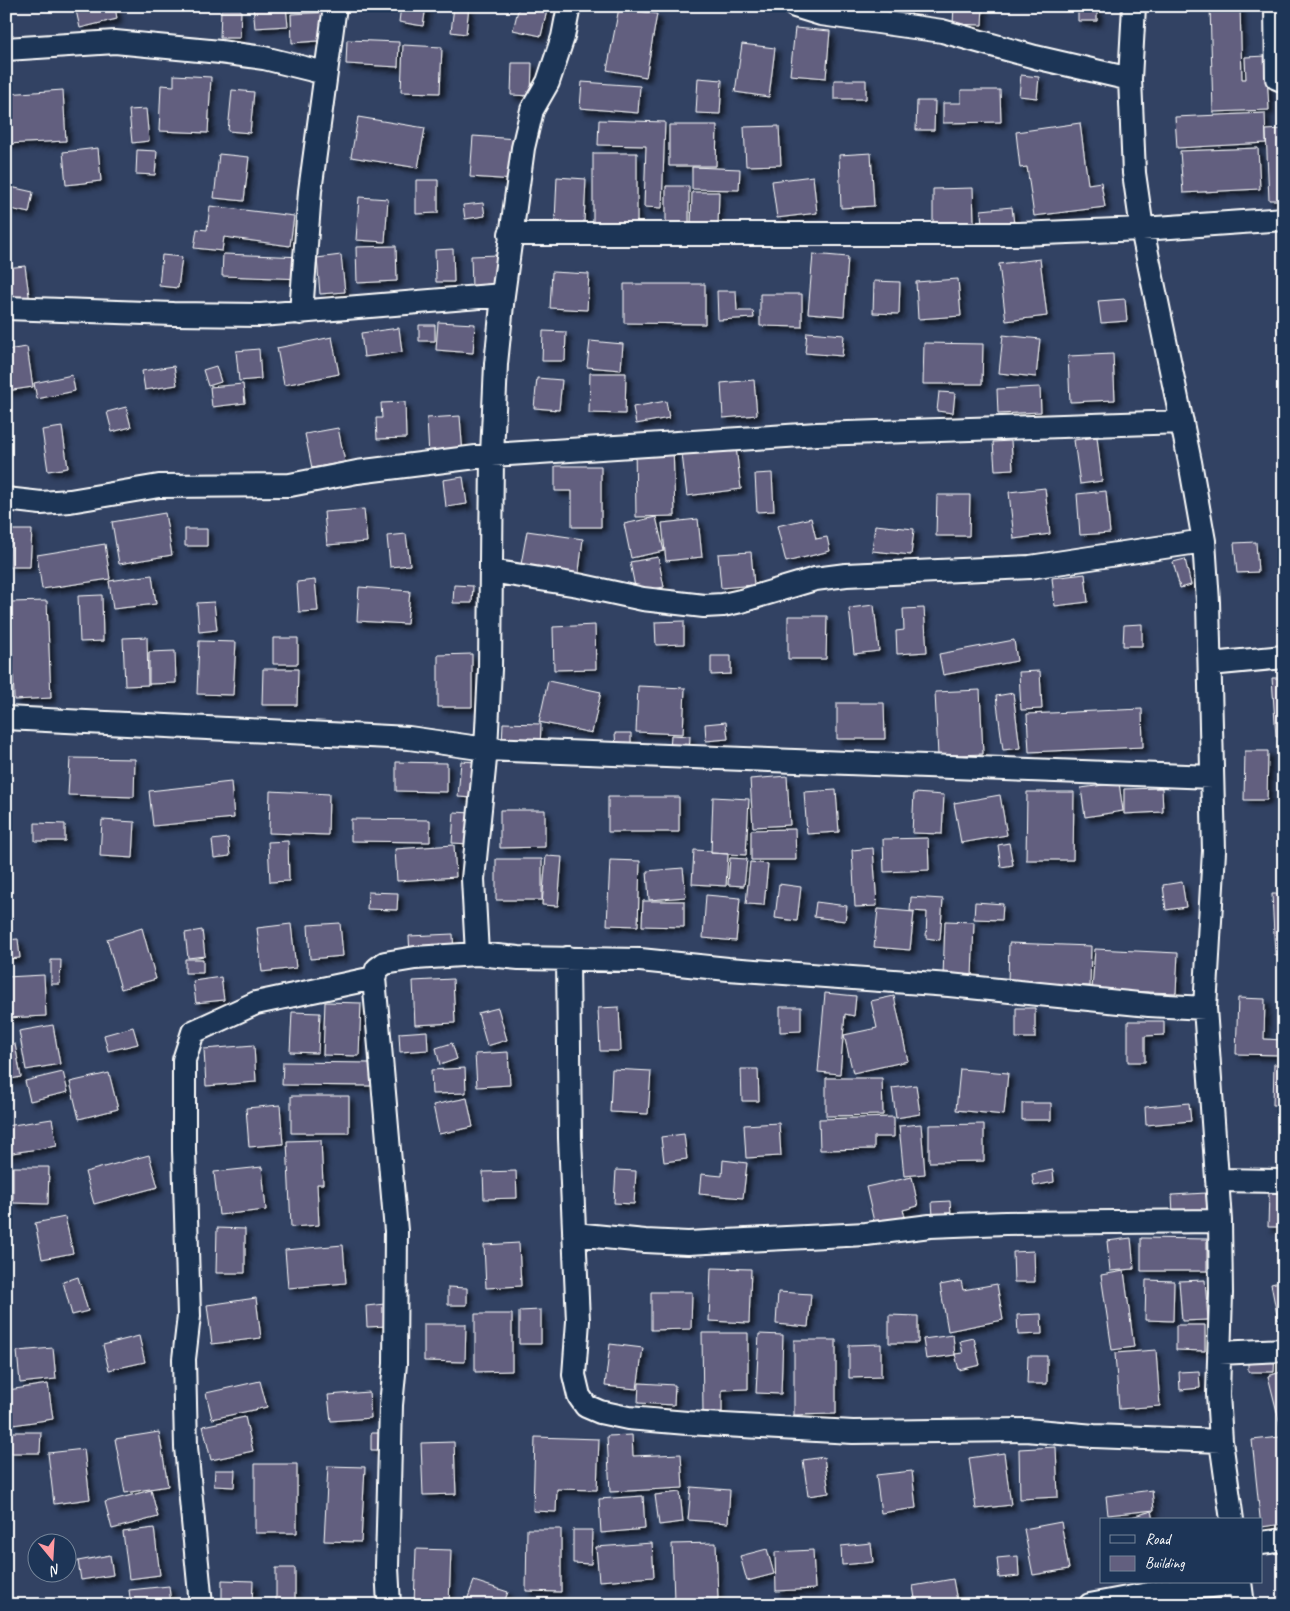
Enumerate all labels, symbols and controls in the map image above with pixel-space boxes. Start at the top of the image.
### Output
legend [1100,1518,1262,1584]
text: Road [1145,1530,1172,1549]
north arrow [28,1534,78,1584]
text: Building [1145,1554,1185,1573]
text: N [47,1560,63,1580]

